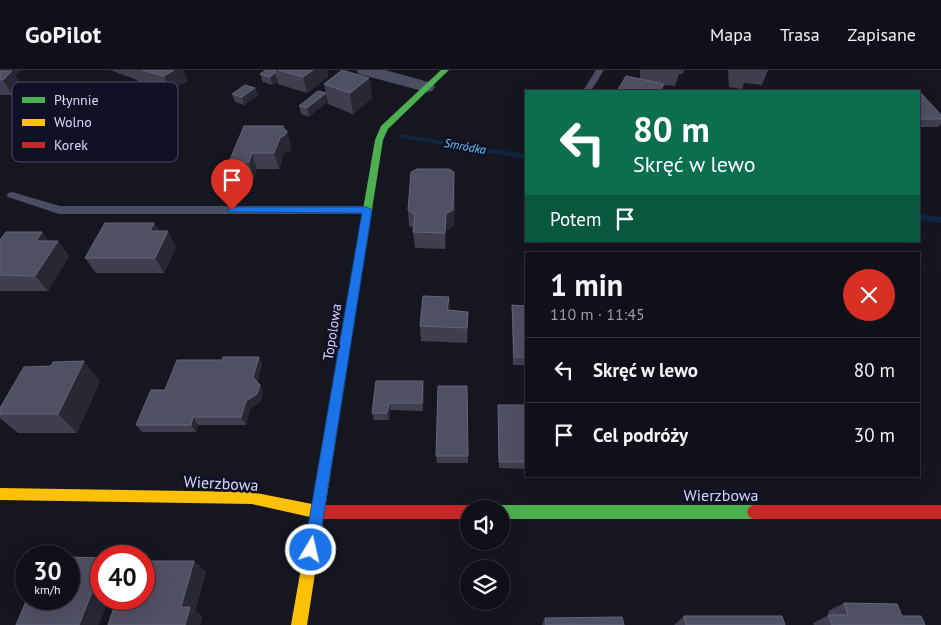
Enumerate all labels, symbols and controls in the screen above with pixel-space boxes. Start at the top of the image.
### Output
text: GoPilot [25,19,101,50]
text: Mapa [710,23,752,46]
text: Trasa [780,23,820,46]
text: Zapisane [848,23,916,46]
legend [12,82,178,162]
text: Płynnie [54,91,99,109]
text: 80 m [633,106,710,152]
icon: left [550,110,615,175]
text: Wolno [54,113,92,131]
water label: Smródka [443,135,487,157]
text: Korek [54,136,88,154]
text: Skręć w lewo [633,150,756,178]
pin [211,159,253,210]
icon: arrive [218,166,246,194]
icon: arrive [611,205,639,233]
text: Potem [550,207,601,231]
text: 1 min [550,265,623,304]
button: close [843,269,895,321]
street label: Topolowa [319,302,345,362]
text: 110 m · 11:45 [550,304,645,324]
icon: left [550,356,578,384]
text: Skręć w lewo [593,358,698,382]
text: 80 m [854,358,895,382]
icon: arrive [550,421,578,449]
text: Cel podróży [593,423,688,447]
text: 30 m [854,423,895,447]
street label: Wierzbowa [183,471,259,495]
street label: Wierzbowa [684,485,759,505]
map controls [460,500,510,610]
button: sound [460,500,510,550]
position arrow [284,523,336,575]
speed limit sign: 40 [90,545,155,610]
text: 30 [33,555,62,587]
button: layers [460,560,510,610]
text: km/h [34,582,61,597]

